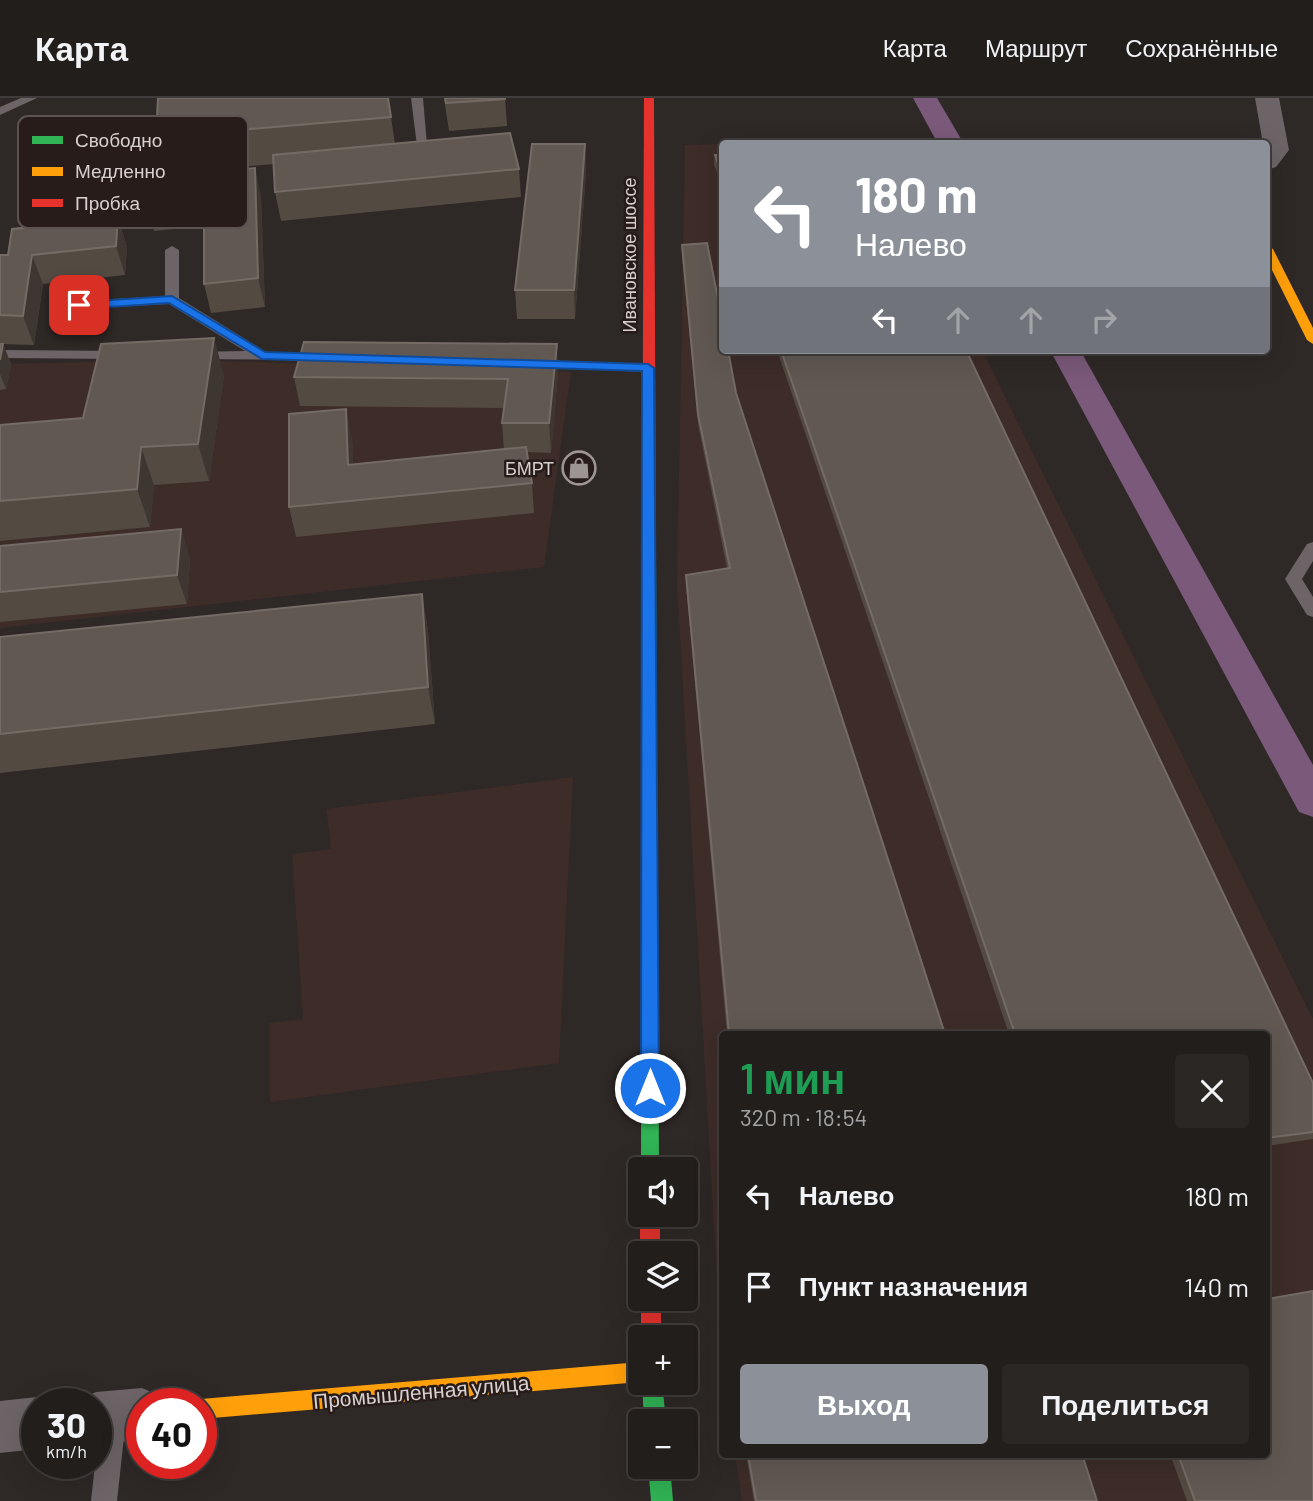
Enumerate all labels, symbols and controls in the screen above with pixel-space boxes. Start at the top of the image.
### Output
text: Карта [35,28,128,68]
text: Карта [883,33,947,62]
text: Маршрут [985,33,1087,62]
text: Сохранённые [1125,33,1278,62]
legend [18,116,248,228]
text: Свободно [75,128,162,151]
text: Медленно [75,159,165,182]
text: 180 m [855,164,978,223]
icon: left [740,168,831,259]
street label: Ивановское шоссе [618,178,640,332]
text: Пробка [75,191,140,214]
text: Налево [855,224,967,262]
pin [49,275,109,335]
icon: arrive [60,286,98,324]
icon: left [866,301,904,339]
icon: ahead [939,301,977,339]
icon: ahead [1012,301,1050,339]
icon: right [1085,301,1123,339]
shop icon: БМРТ [560,449,598,487]
place label: БМРТ [505,457,554,479]
position arrow [613,1051,687,1125]
text: 1 мин [740,1052,845,1102]
button: close [1175,1054,1249,1128]
text: 320 m · 18:54 [740,1103,867,1131]
map controls [628,1157,698,1479]
button: sound [628,1157,698,1227]
icon: left [740,1177,778,1215]
text: Налево [799,1179,894,1210]
text: 180 m [1185,1180,1249,1211]
button: layers [628,1241,698,1311]
icon: arrive [740,1268,778,1306]
text: Пункт назначения [799,1270,1028,1301]
text: 140 m [1184,1271,1249,1302]
button: + [628,1325,698,1395]
button: Выход [740,1364,988,1444]
button: Поделиться [1002,1364,1249,1444]
street label: Промышленная улица [312,1369,530,1413]
speed limit sign: 40 [126,1388,217,1479]
text: 30 [47,1403,86,1445]
button: − [628,1409,698,1479]
text: km/h [46,1440,87,1462]

